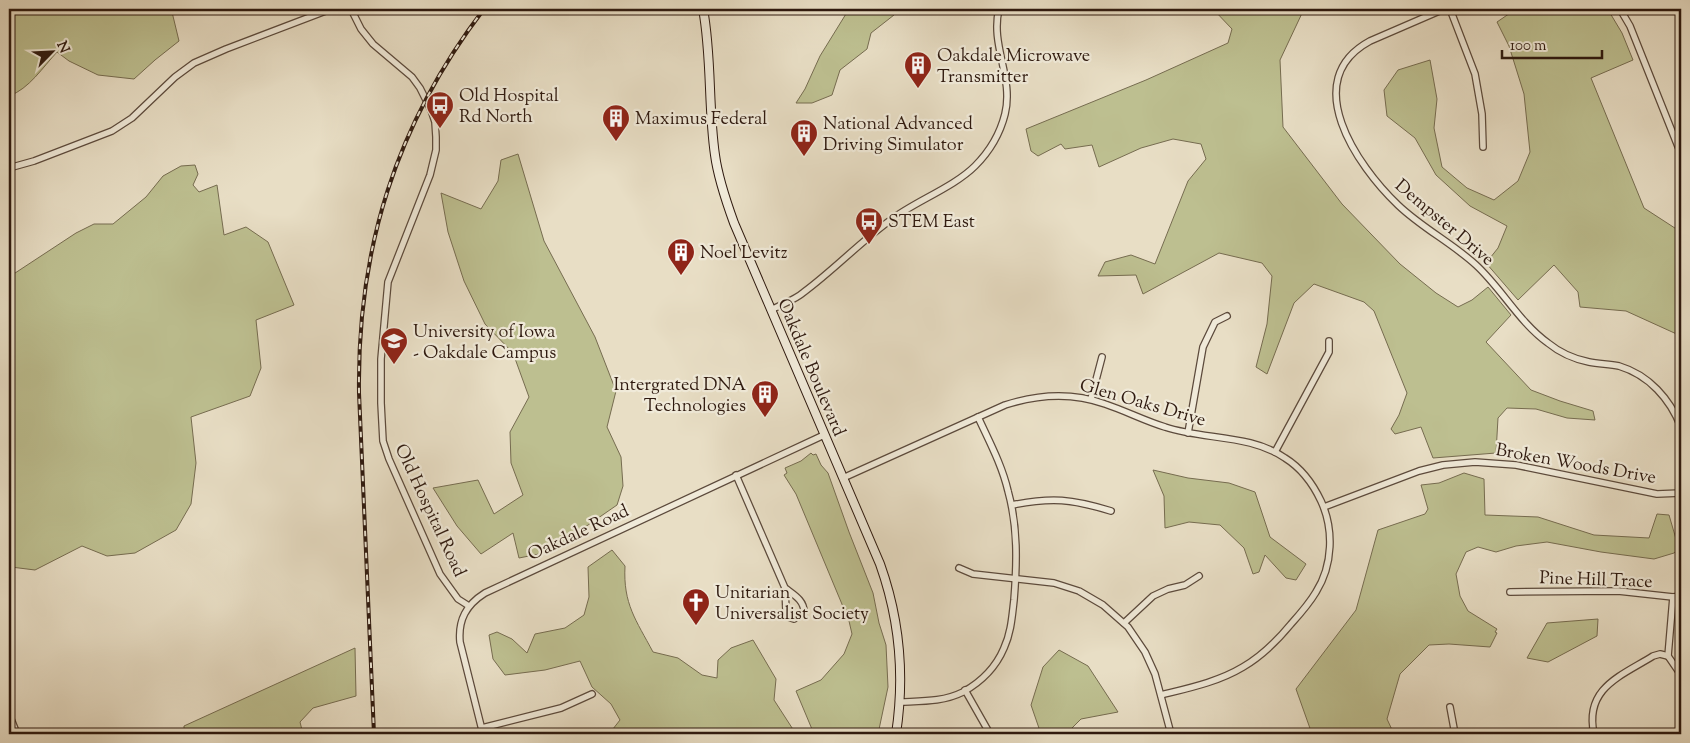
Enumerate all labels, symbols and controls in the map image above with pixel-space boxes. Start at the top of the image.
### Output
north arrow [28,28,78,78]
scale bar [1502,28,1602,60]
text: 100 m [1510,36,1547,57]
text: N [51,38,73,57]
place label: Oakdale Microwave Transmitter [937,44,1090,91]
building icon: Oakdale Microwave Transmitter [903,50,933,89]
place label: Old Hospital Rd North [459,84,559,131]
bus stop icon: Old Hospital Rd North [425,90,455,129]
building icon: Maximus Federal [601,103,631,142]
place label: Maximus Federal [635,107,767,133]
place label: National Advanced Driving Simulator [823,112,973,159]
building icon: National Advanced Driving Simulator [789,118,819,157]
street label: Dempster Drive [1388,174,1499,273]
bus stop icon: STEM East [854,206,884,245]
place label: STEM East [888,210,975,236]
building icon: Noel Levitz [666,237,696,276]
place label: Noel Levitz [700,241,788,267]
street label: Oakdale Boulevard [769,295,851,441]
place label: University of Iowa - Oakdale Campus [413,320,556,367]
school or university icon: University of Iowa - Oakdale Campus [379,326,409,365]
place label: Intergrated DNA Technologies [613,373,746,420]
street label: Glen Oaks Drive [1076,373,1209,434]
building icon: Intergrated DNA Technologies [750,379,780,418]
street label: Broken Woods Drive [1493,438,1658,492]
street label: Old Hospital Road [387,440,471,582]
street label: Oakdale Road [524,499,634,569]
street label: Pine Hill Trace [1539,566,1653,596]
place label: Unitarian Universalist Society [715,581,869,628]
church icon: Unitarian Universalist Society [681,587,711,626]

